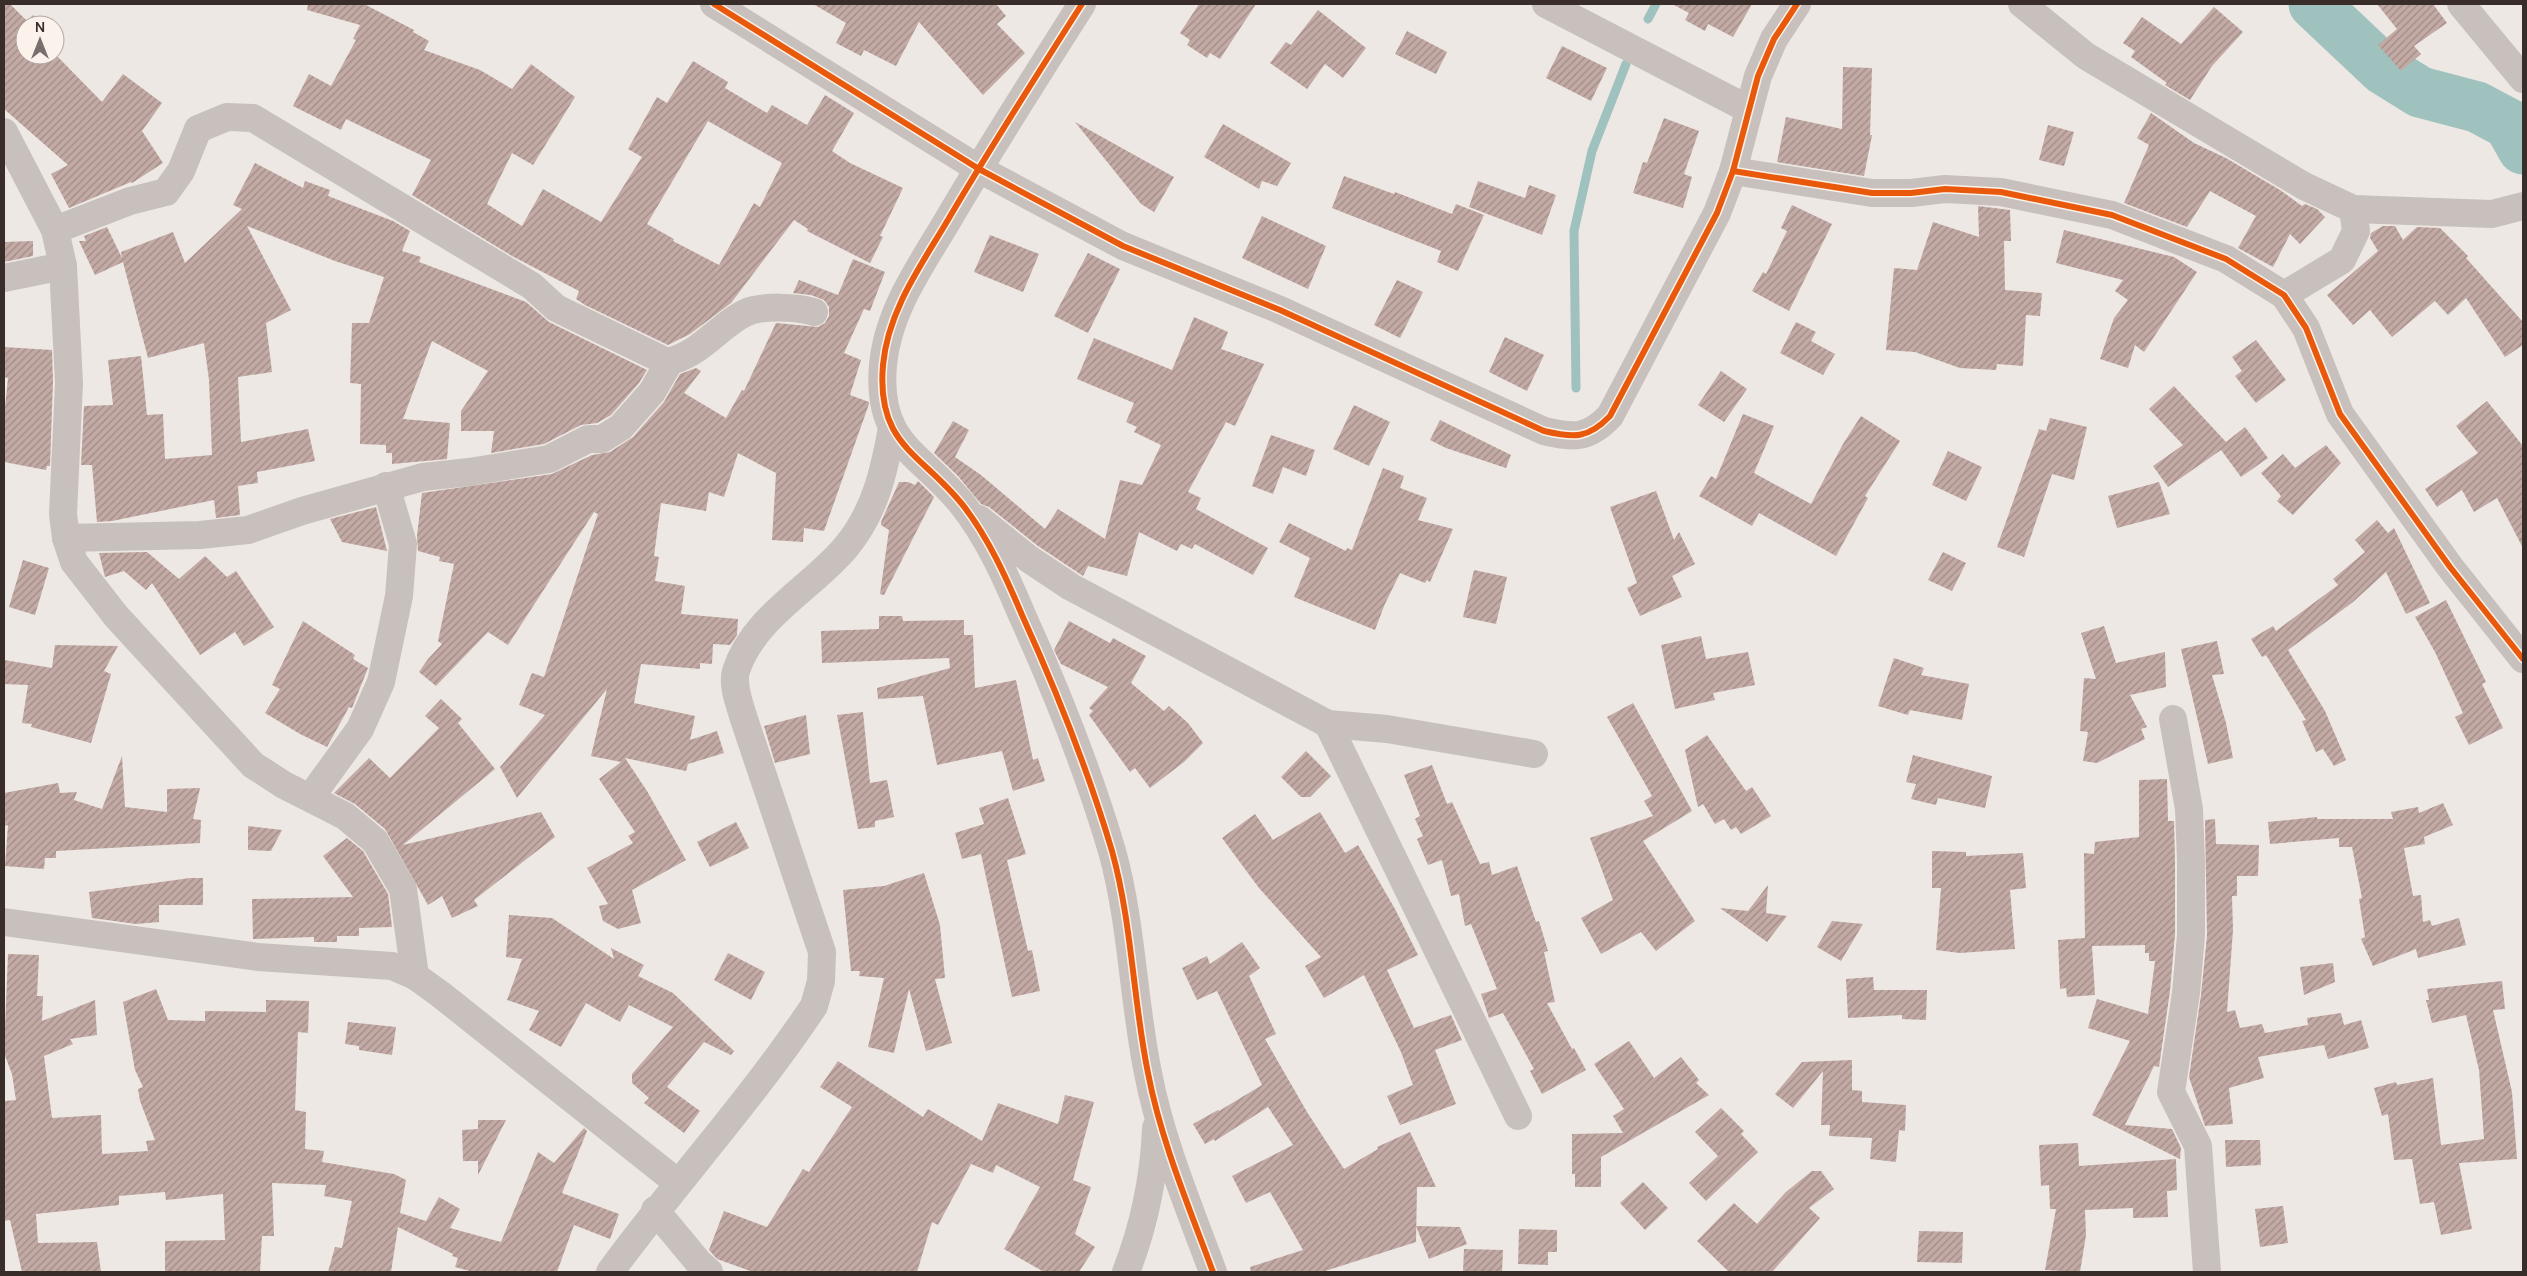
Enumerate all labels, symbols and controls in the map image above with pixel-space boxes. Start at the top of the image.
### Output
north arrow [15,15,65,65]
text: N [35,17,45,36]

